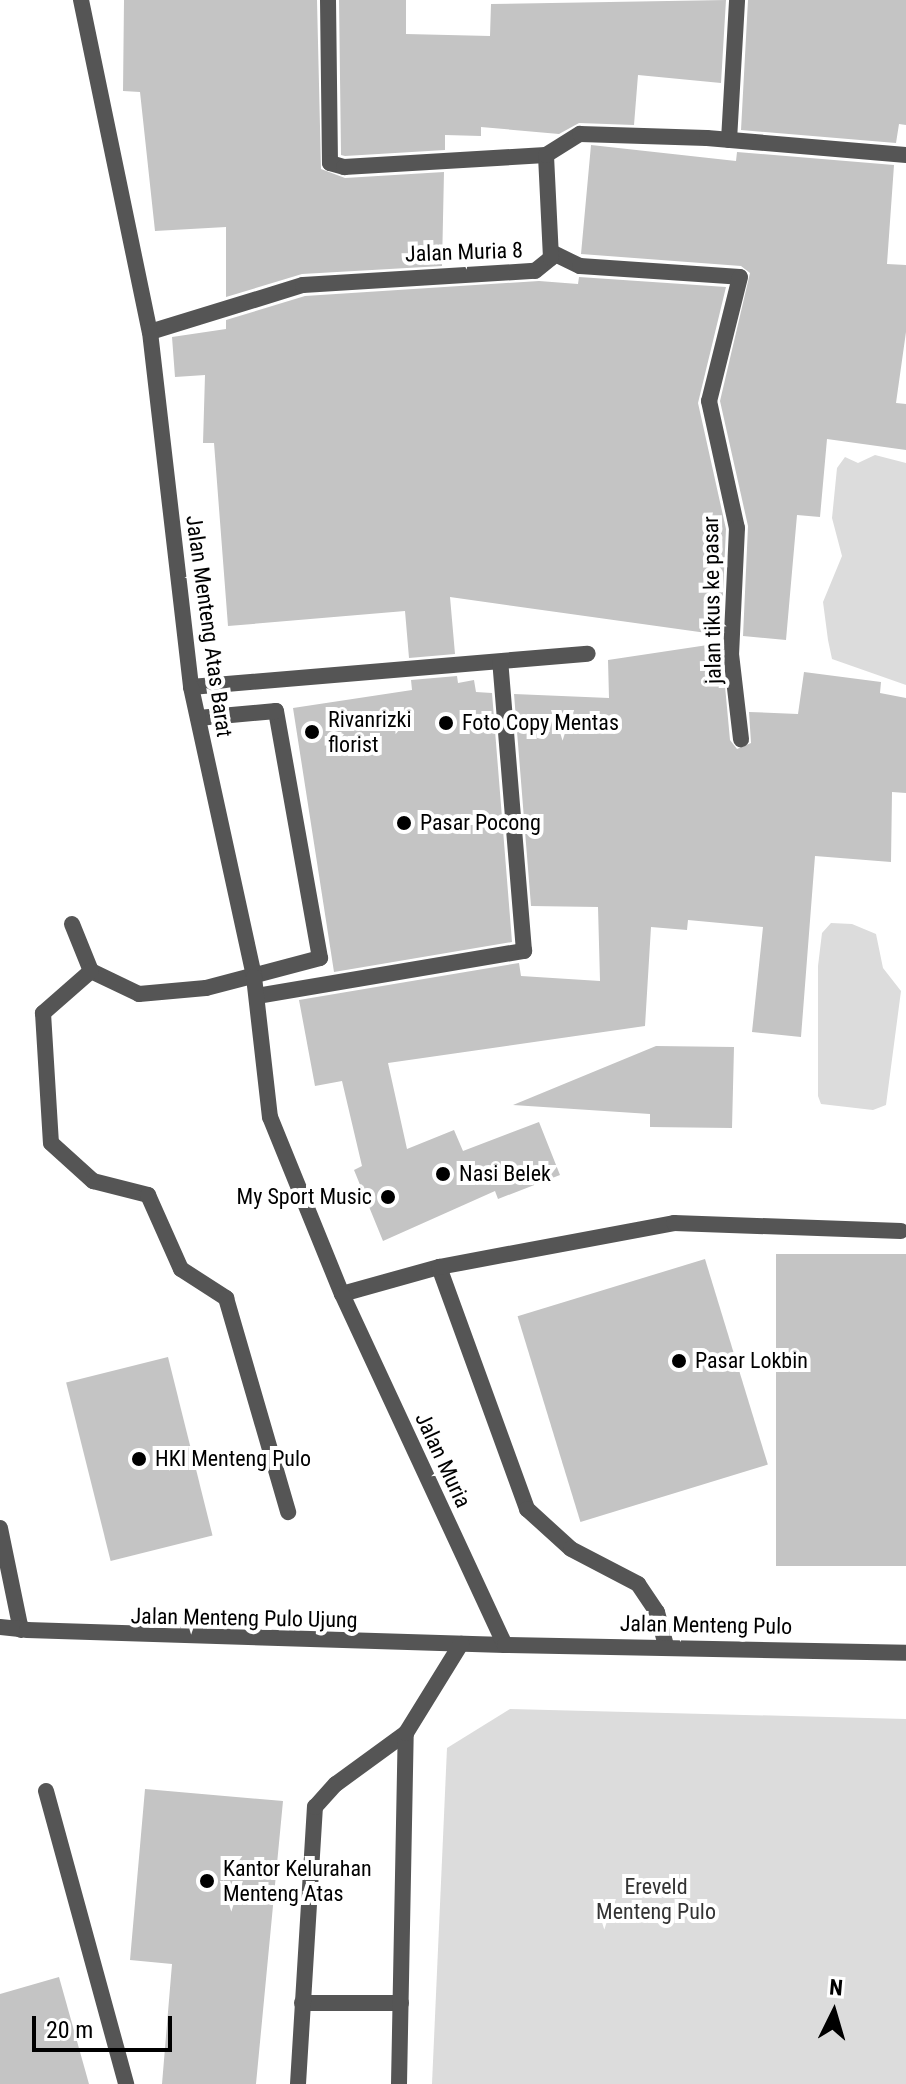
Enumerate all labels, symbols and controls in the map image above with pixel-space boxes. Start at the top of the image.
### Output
street label: Jalan Muria 8 [405,237,523,267]
street label: Jalan Menteng Atas Barat [180,513,238,739]
street label: jalan tikus ke pasar [697,516,727,684]
place label: Rivanrizki florist [328,706,412,758]
place label: Foto Copy Mentas [462,710,619,736]
marker: Foto Copy Mentas [437,714,455,732]
marker: Rivanrizki florist [303,723,321,741]
place label: Pasar Pocong [420,810,541,836]
marker: Pasar Pocong [395,814,413,832]
place label: Nasi Belek [459,1161,551,1187]
marker: Nasi Belek [434,1165,452,1183]
place label: My Sport Music [237,1184,372,1210]
marker: My Sport Music [379,1188,397,1206]
place label: Pasar Lokbin [695,1348,808,1374]
marker: Pasar Lokbin [670,1352,688,1370]
street label: Jalan Muria [409,1408,477,1512]
place label: HKI Menteng Pulo [155,1446,311,1472]
marker: HKI Menteng Pulo [130,1450,148,1468]
street label: Jalan Menteng Pulo Ujung [130,1603,358,1633]
street label: Jalan Menteng Pulo [620,1610,792,1640]
place label: Kantor Kelurahan Menteng Atas [223,1855,372,1906]
marker: Kantor Kelurahan Menteng Atas [198,1872,216,1890]
park label: Ereveld Menteng Pulo [596,1873,716,1924]
north arrow [794,1972,874,2052]
text: N [828,1975,844,2001]
scale bar [36,2000,176,2050]
text: 20 m [46,2016,93,2044]

